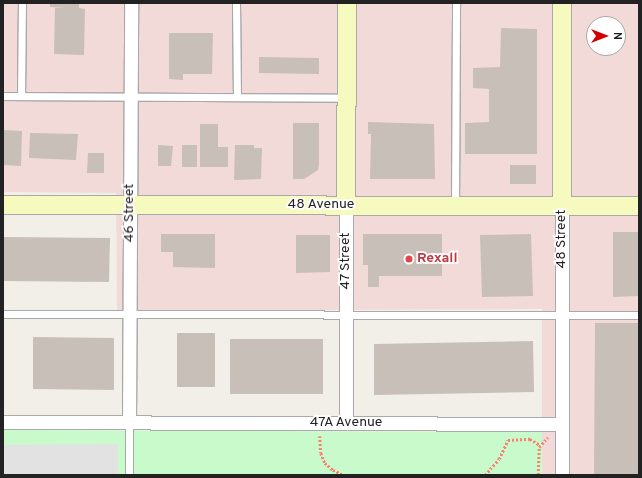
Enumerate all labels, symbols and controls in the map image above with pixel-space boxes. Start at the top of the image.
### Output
north arrow [586,16,626,56]
text: N [610,32,624,40]
street label: 46 Street [122,184,138,242]
street label: 48 Avenue [287,197,355,213]
street label: 48 Street [554,209,570,269]
street label: 47 Street [338,232,354,290]
place label: Rexall [417,251,458,267]
marker: Rexall [404,254,414,264]
street label: 47A Avenue [309,415,383,431]

